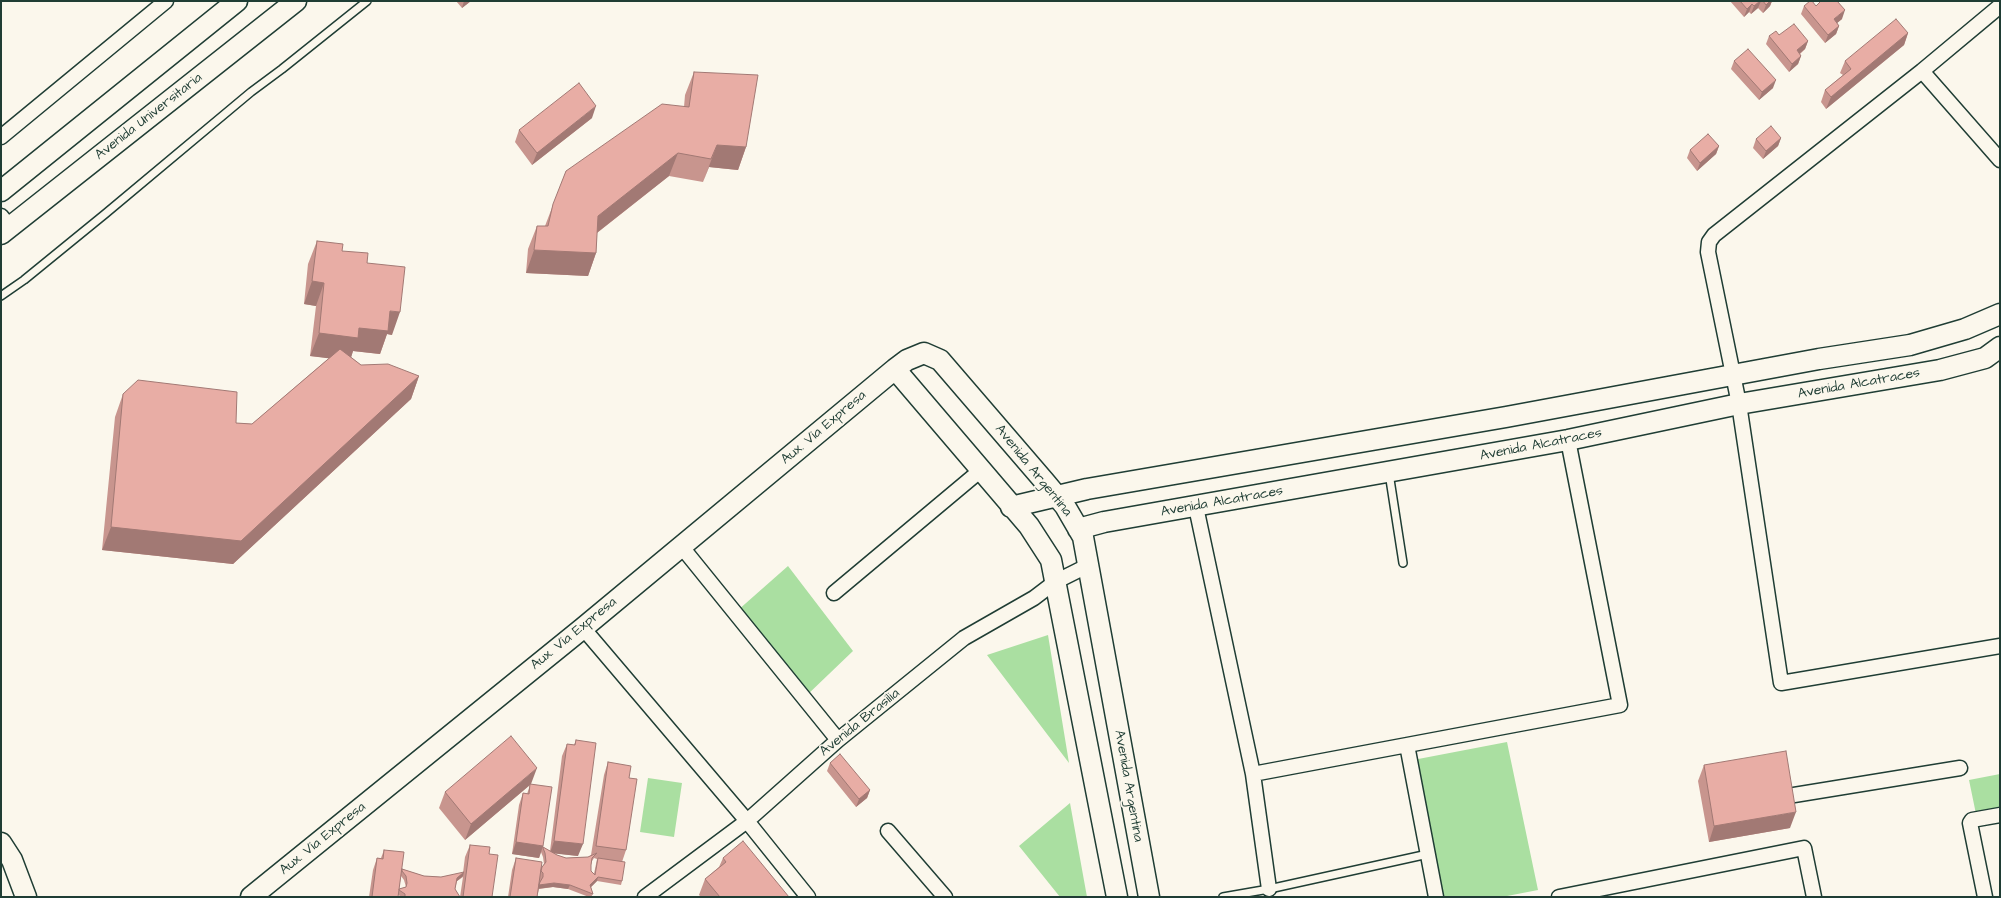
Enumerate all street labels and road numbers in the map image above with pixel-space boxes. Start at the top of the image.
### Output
street label: Avenida Universitaria [92,70,206,164]
street label: Avenida Alcatraces [1797,365,1921,403]
street label: Aux. Vía Expresa [778,388,870,468]
street label: Avenida Argentina [991,422,1075,520]
street label: Avenida Alcatraces [1479,425,1603,465]
street label: Avenida Alcatraces [1160,483,1284,521]
street label: Aux. Vía Expresa [528,594,620,674]
street label: Avenida Brasilia [817,686,903,760]
street label: Avenida Argentina [1110,729,1146,843]
street label: Aux. Vía Expresa [277,799,369,879]

